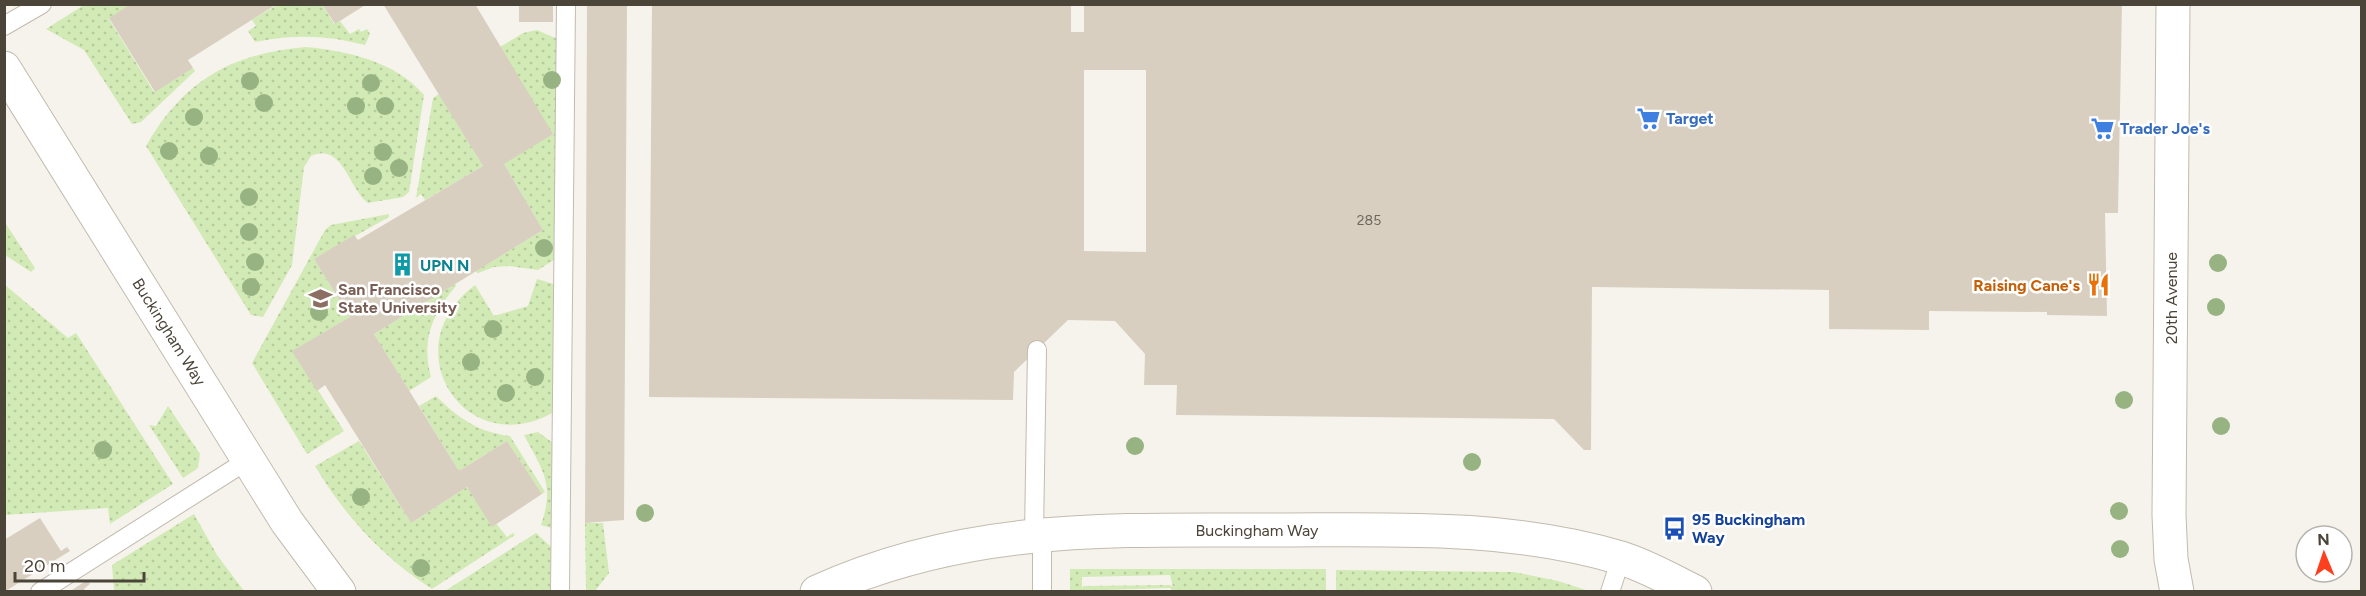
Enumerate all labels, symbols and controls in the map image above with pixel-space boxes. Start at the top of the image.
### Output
supermarket icon: Target [1635,105,1661,131]
place label: Target [1666,109,1714,128]
supermarket icon: Trader Joe's [2089,115,2115,141]
place label: Trader Joe's [2120,119,2210,138]
house number: 285 [1357,212,1381,229]
building icon: UPN N [389,252,415,278]
street label: 20th Avenue [2162,252,2181,344]
place label: UPN N [420,256,469,275]
restaurant icon: Raising Cane's [2085,272,2111,298]
street label: Buckingham Way [128,275,210,390]
place label: Raising Cane's [1973,276,2081,295]
place label: San Francisco State University [338,280,458,317]
school or university icon: San Francisco State University [307,285,333,311]
place label: 95 Buckingham Way [1692,510,1805,547]
bus stop icon: 95 Buckingham Way [1661,515,1687,541]
street label: Buckingham Way [1196,521,1319,540]
north arrow [2294,524,2354,584]
text: N [2317,530,2330,549]
scale bar [15,545,144,583]
text: 20 m [24,555,65,577]

